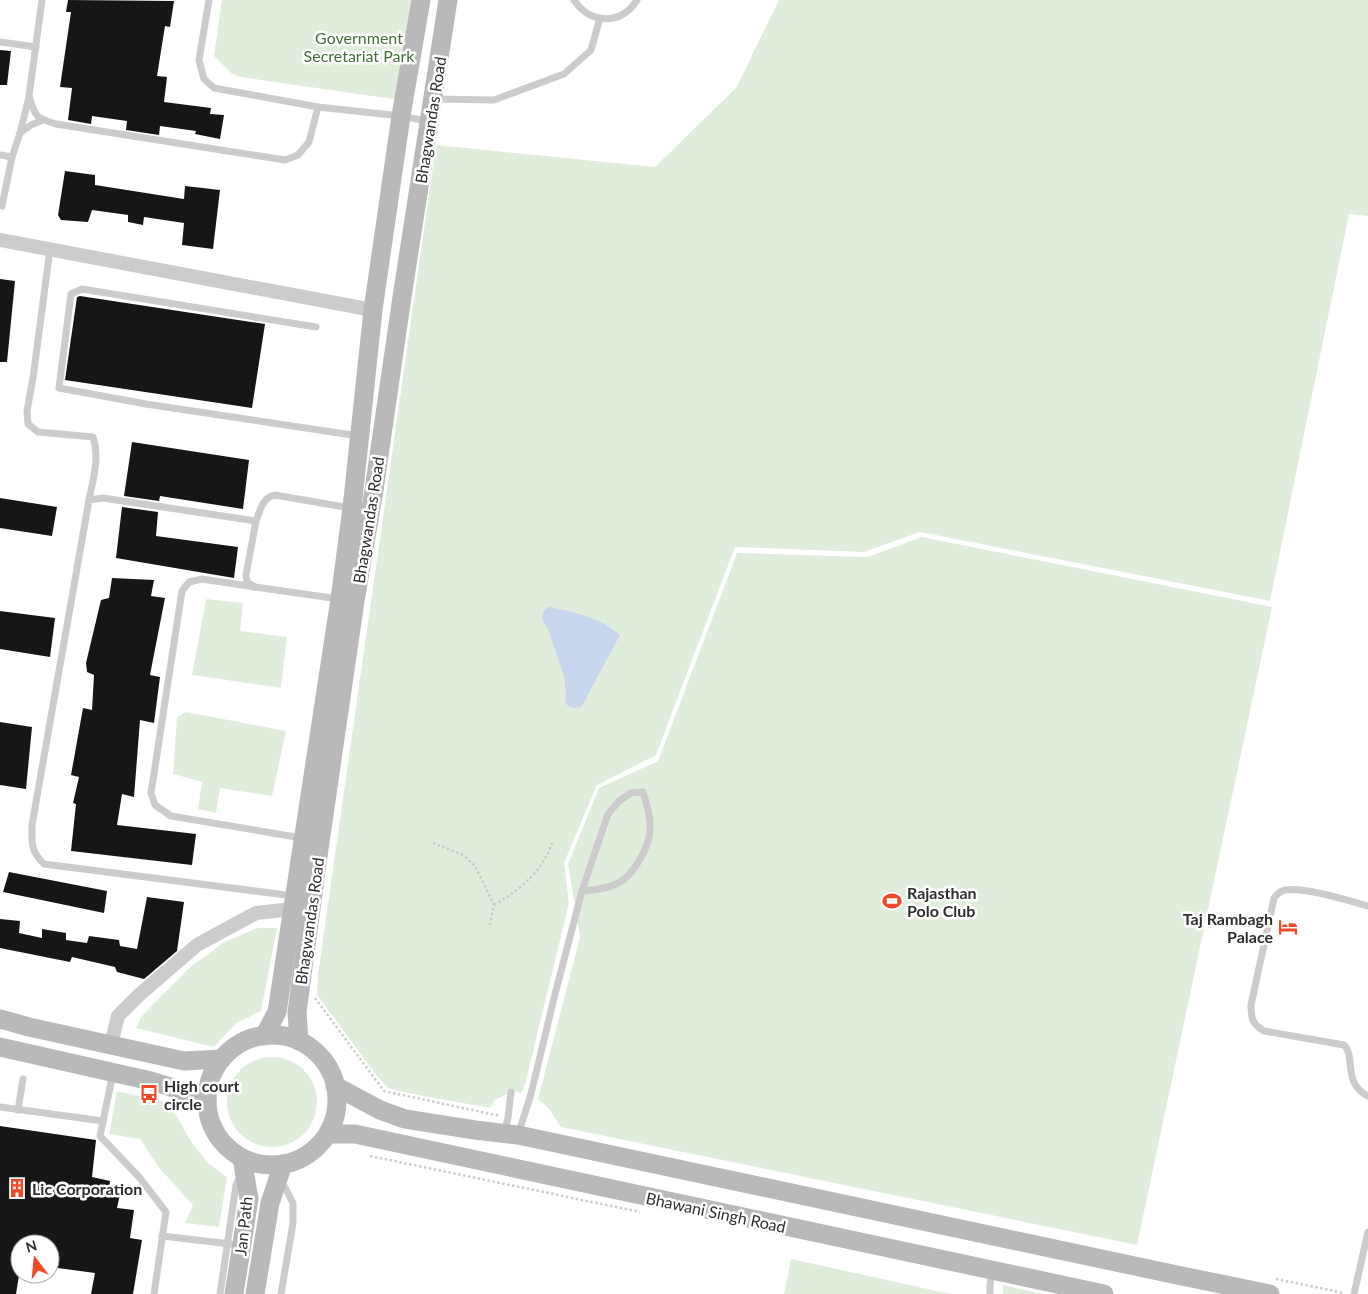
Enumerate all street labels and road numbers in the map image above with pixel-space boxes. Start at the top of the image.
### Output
street label: Bhagwandas Road [411,55,449,185]
street label: Bhagwandas Road [349,455,387,585]
street label: Bhagwandas Road [291,856,327,986]
street label: Bhawani Singh Road [644,1188,788,1236]
street label: Jan Path [230,1196,256,1256]

